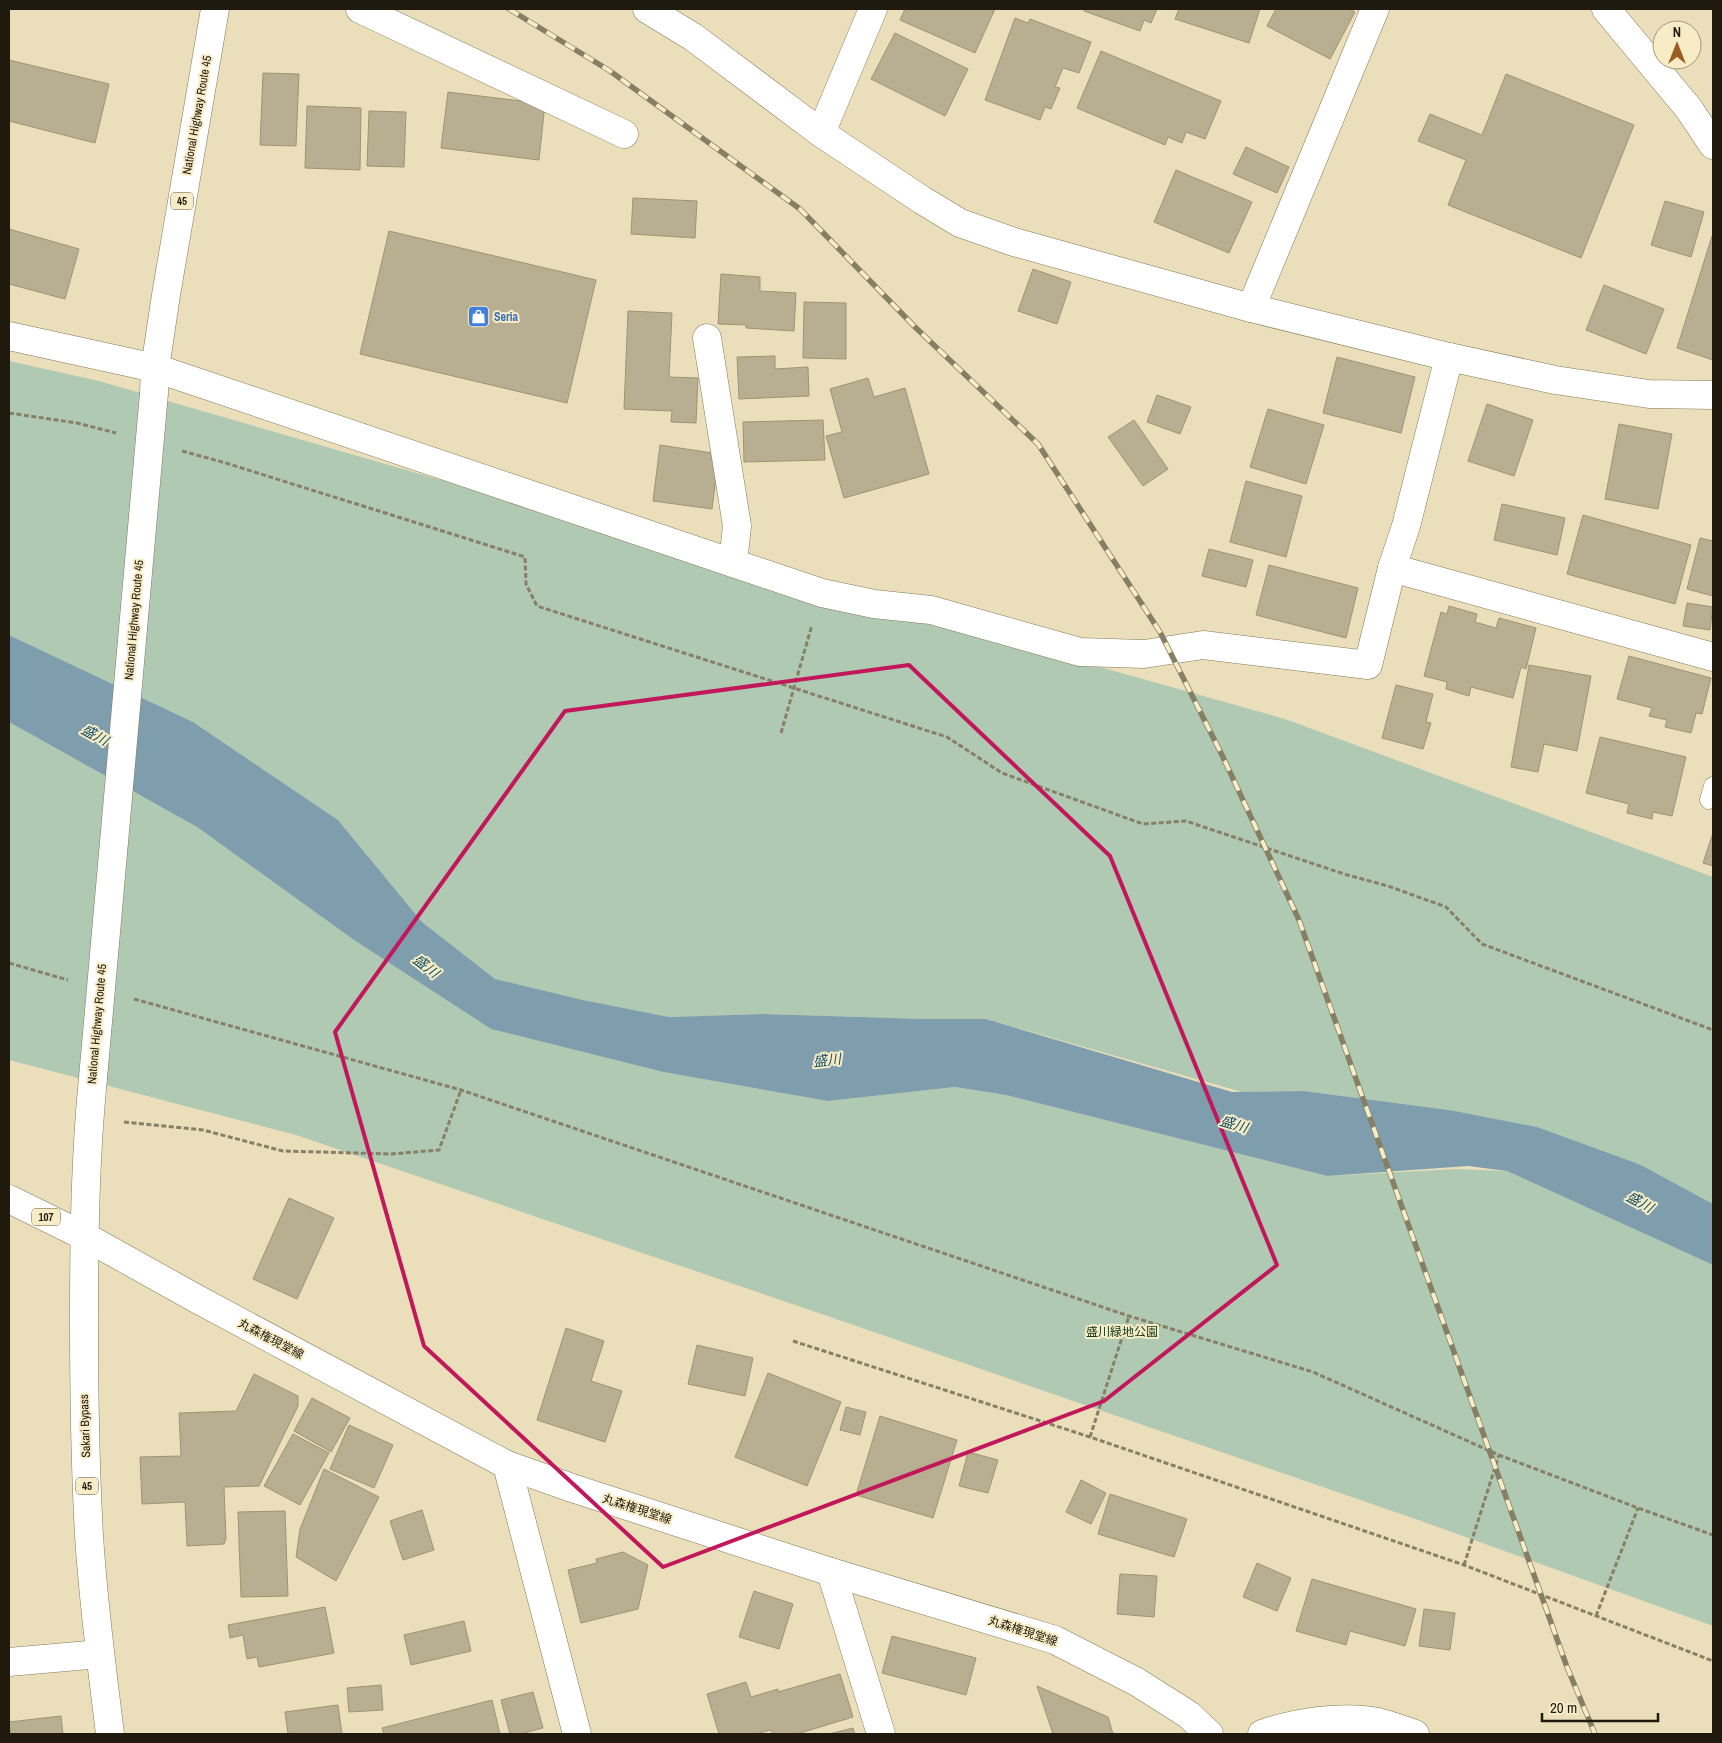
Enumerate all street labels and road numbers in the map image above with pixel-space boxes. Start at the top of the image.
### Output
street label: National Highway Route 45 [179,54,215,176]
road number: 45 [171,192,193,210]
street label: National Highway Route 45 [121,559,147,681]
street label: National Highway Route 45 [84,963,110,1085]
road number: 107 [32,1208,60,1226]
street label: 丸森権現堂線 [235,1315,307,1363]
street label: Sakari Bypass [76,1394,94,1458]
road number: 45 [76,1478,98,1494]
street label: 丸森権現堂線 [600,1490,674,1528]
street label: 丸森権現堂線 [986,1612,1060,1650]

